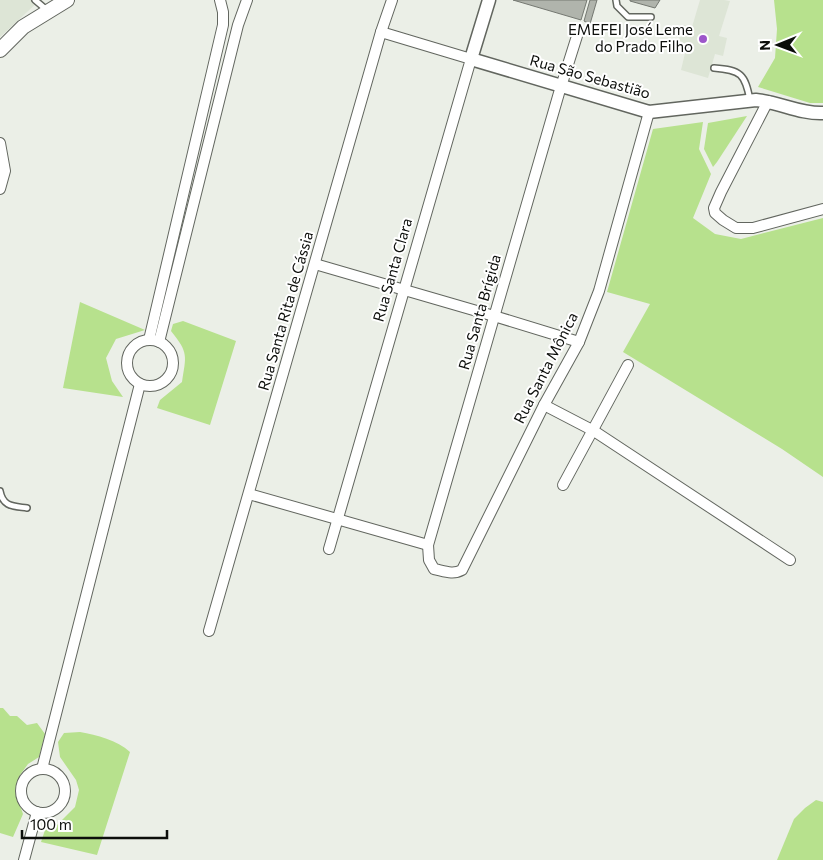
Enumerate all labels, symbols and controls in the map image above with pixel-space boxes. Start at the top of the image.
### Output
place label: EMEFEI José Leme do Prado Filho [568,20,693,55]
north arrow [753,20,803,70]
marker: EMEFEI José Leme do Prado Filho [697,33,709,45]
text: N [756,40,773,51]
street label: Rua São Sebastião [528,50,653,102]
street label: Rua Santa Clara [369,216,415,324]
street label: Rua Santa Rita de Cássia [254,229,316,392]
street label: Rua Santa Brígida [454,252,504,371]
street label: Rua Santa Mônica [509,309,581,426]
scale bar [22,808,168,840]
text: 100 m [30,815,72,833]

